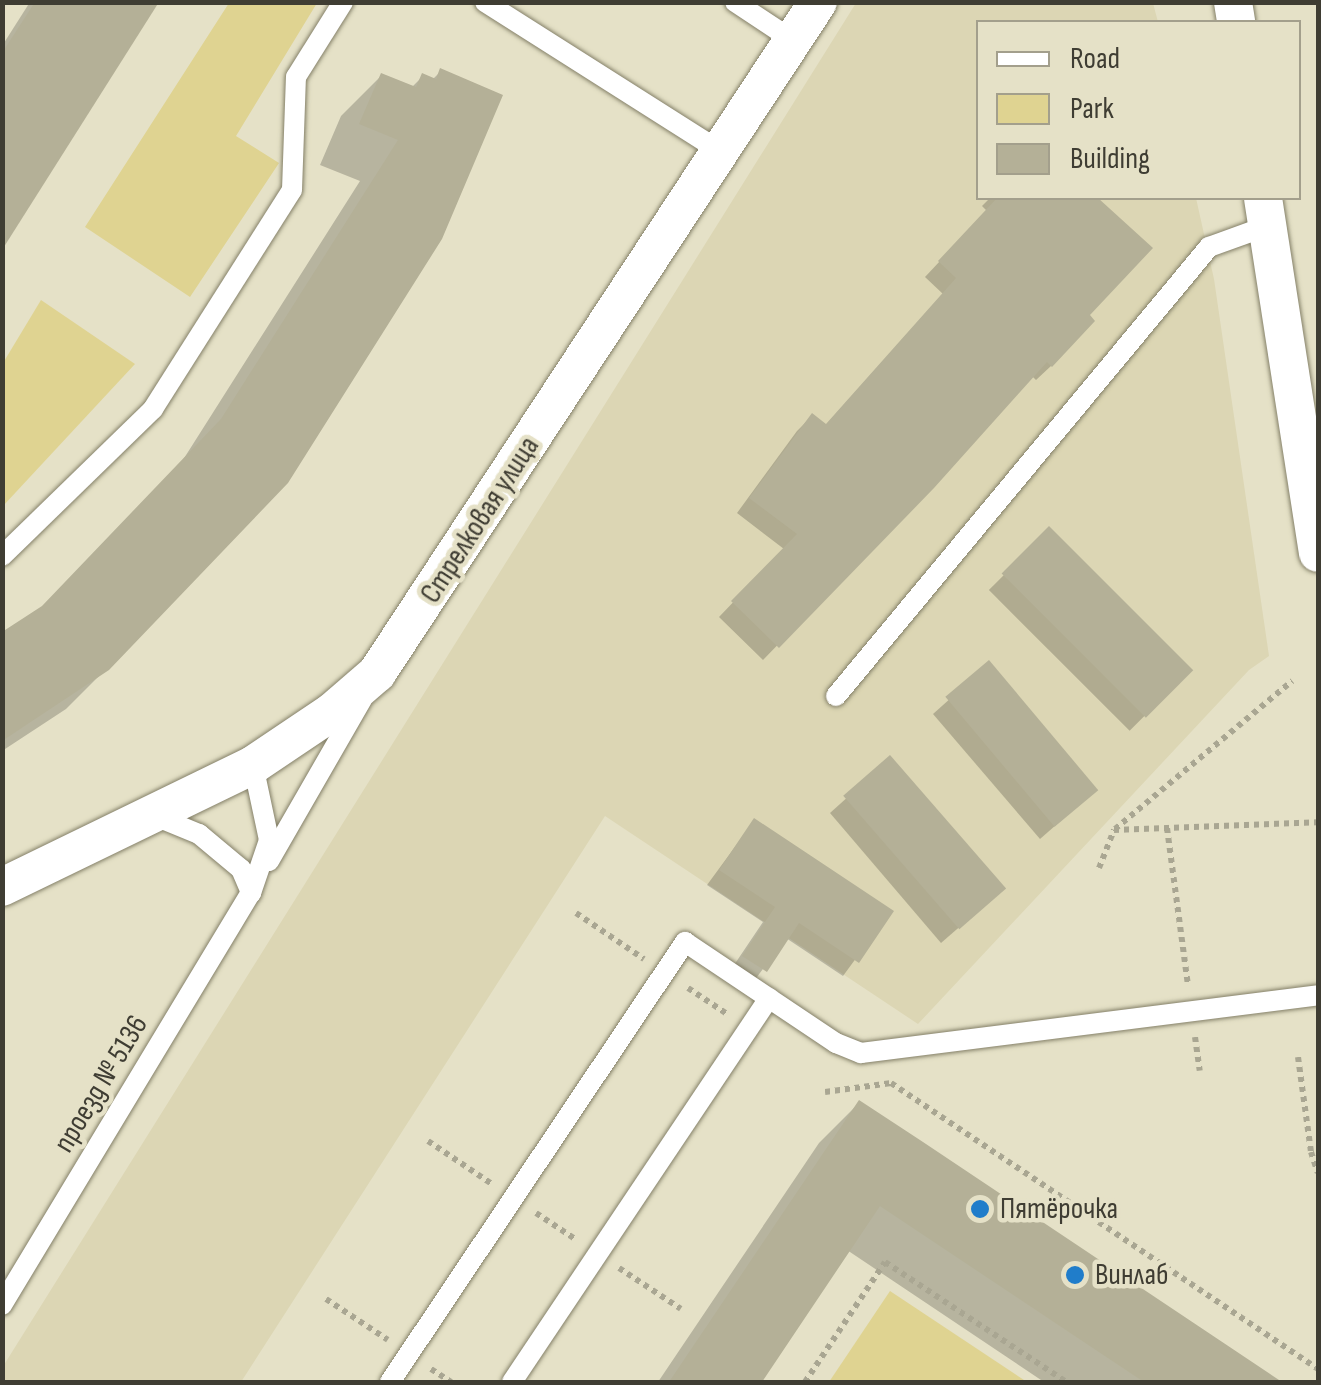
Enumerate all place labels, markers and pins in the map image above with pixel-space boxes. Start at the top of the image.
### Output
place label: Пятёрочка [1000,1191,1118,1227]
marker: Пятёрочка [969,1198,991,1220]
place label: Винлаб [1095,1257,1168,1293]
marker: Винлаб [1064,1264,1086,1286]

